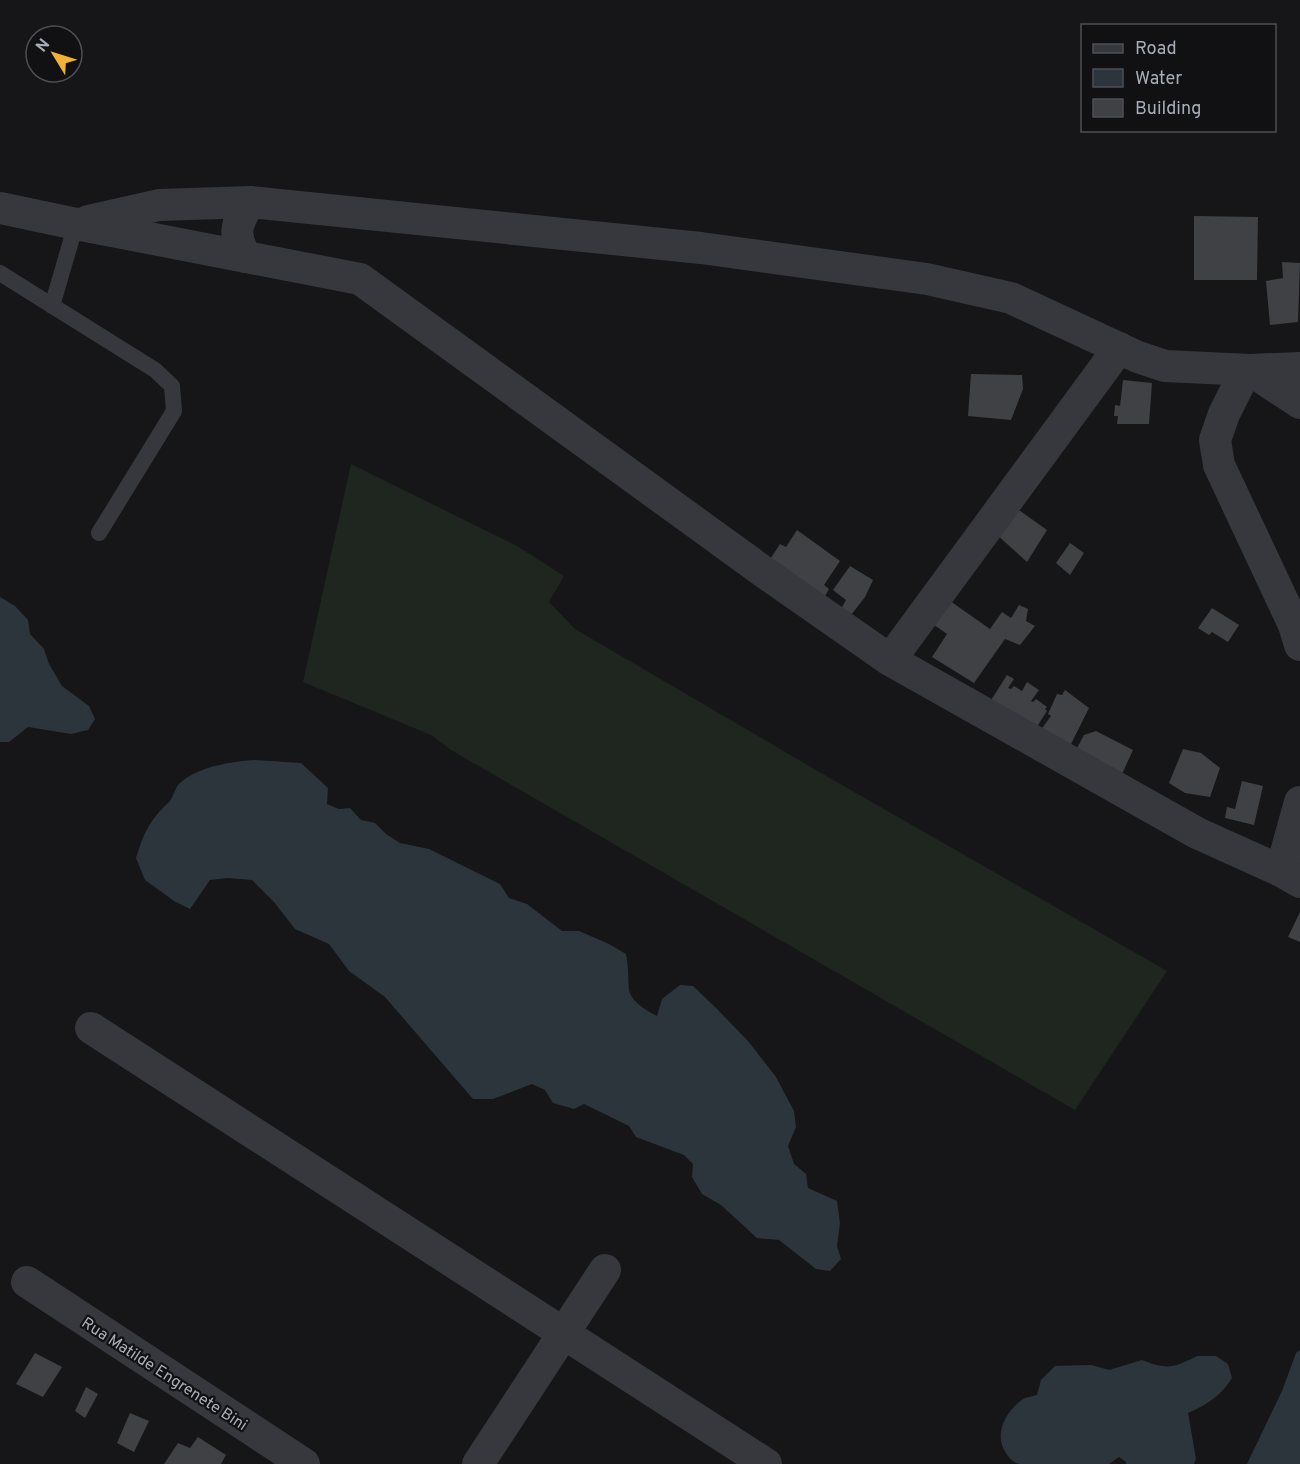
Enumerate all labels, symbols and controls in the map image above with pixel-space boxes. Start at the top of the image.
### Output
north arrow [24,24,84,84]
legend [1081,24,1276,132]
text: N [32,35,55,57]
text: Road [1135,38,1177,61]
text: Water [1135,68,1182,91]
text: Building [1135,98,1201,121]
street label: Rua Matilde Engrenete Bini [77,1314,251,1436]

